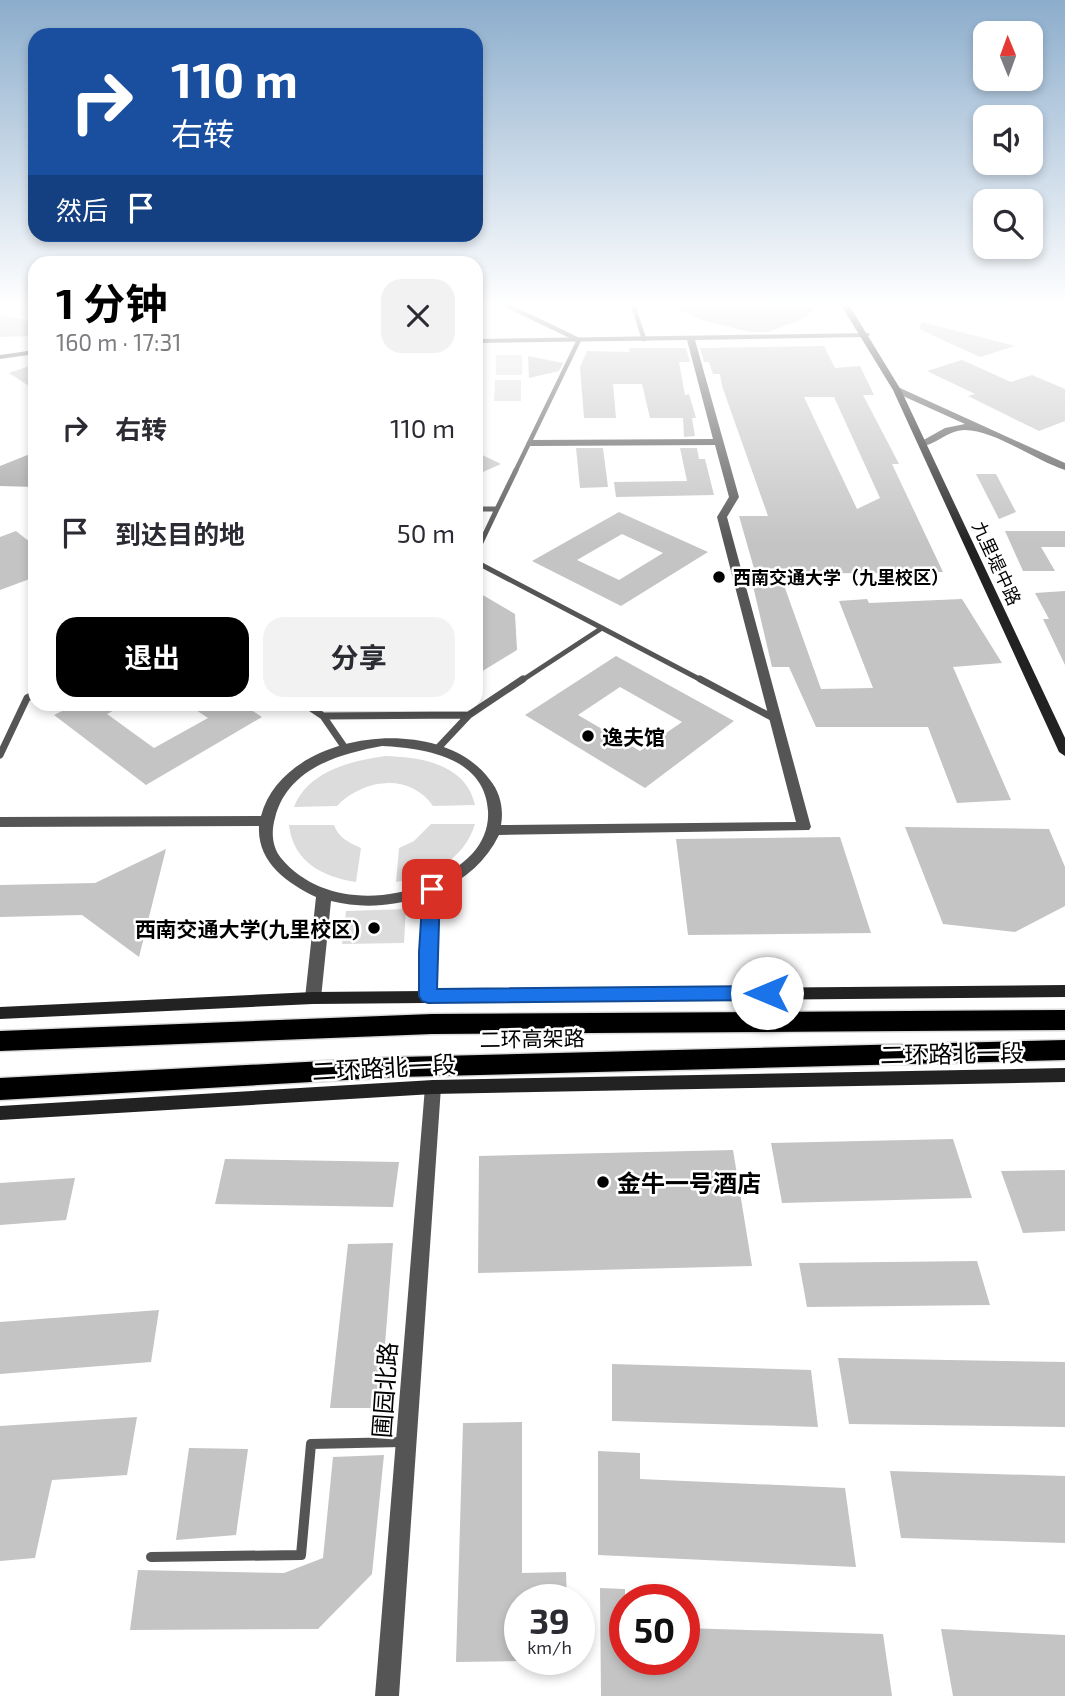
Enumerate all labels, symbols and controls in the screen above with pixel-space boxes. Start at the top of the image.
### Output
north arrow [973,21,1043,91]
map controls [973,21,1043,259]
text: 110 m [171,49,298,108]
icon: right [56,56,147,147]
button: sound [973,105,1043,175]
text: 右转 [171,114,235,152]
icon: arrive [122,189,160,227]
button: search [973,189,1043,259]
text: 然后 [56,194,108,225]
text: 1 分钟 [56,277,167,327]
button: close [381,279,455,353]
text: 160 m · 17:31 [56,328,181,356]
icon: right [56,409,94,447]
text: 110 m [390,412,455,443]
text: 右转 [115,413,167,444]
icon: arrive [56,514,94,552]
text: 50 m [397,517,455,548]
text: 到达目的地 [115,518,245,549]
street label: 九里堤中路 [968,518,1026,608]
place label: 西南交通大学（九里校区） [733,566,949,588]
marker: 西南交通大学（九里校区） [711,569,727,585]
button: 退出 [56,617,249,697]
button: 分享 [263,617,455,697]
place label: 逸夫馆 [602,724,665,749]
marker: 逸夫馆 [580,728,596,744]
pin [402,859,462,919]
icon: arrive [413,870,451,908]
place label: 西南交通大学(九里校区) [135,916,360,941]
marker: 西南交通大学(九里校区) [366,920,382,936]
position arrow [730,956,804,1030]
street label: 二环高架路 [479,1025,585,1051]
street label: 二环路北一段 [880,1037,1024,1069]
street label: 二环路北一段 [311,1049,457,1085]
place label: 金牛一号酒店 [617,1168,761,1197]
marker: 金牛一号酒店 [595,1174,611,1190]
street label: 圃园北路 [366,1341,402,1439]
speed limit sign: 50 [609,1584,700,1675]
text: 39 [529,1599,570,1641]
text: km/h [527,1636,572,1658]

